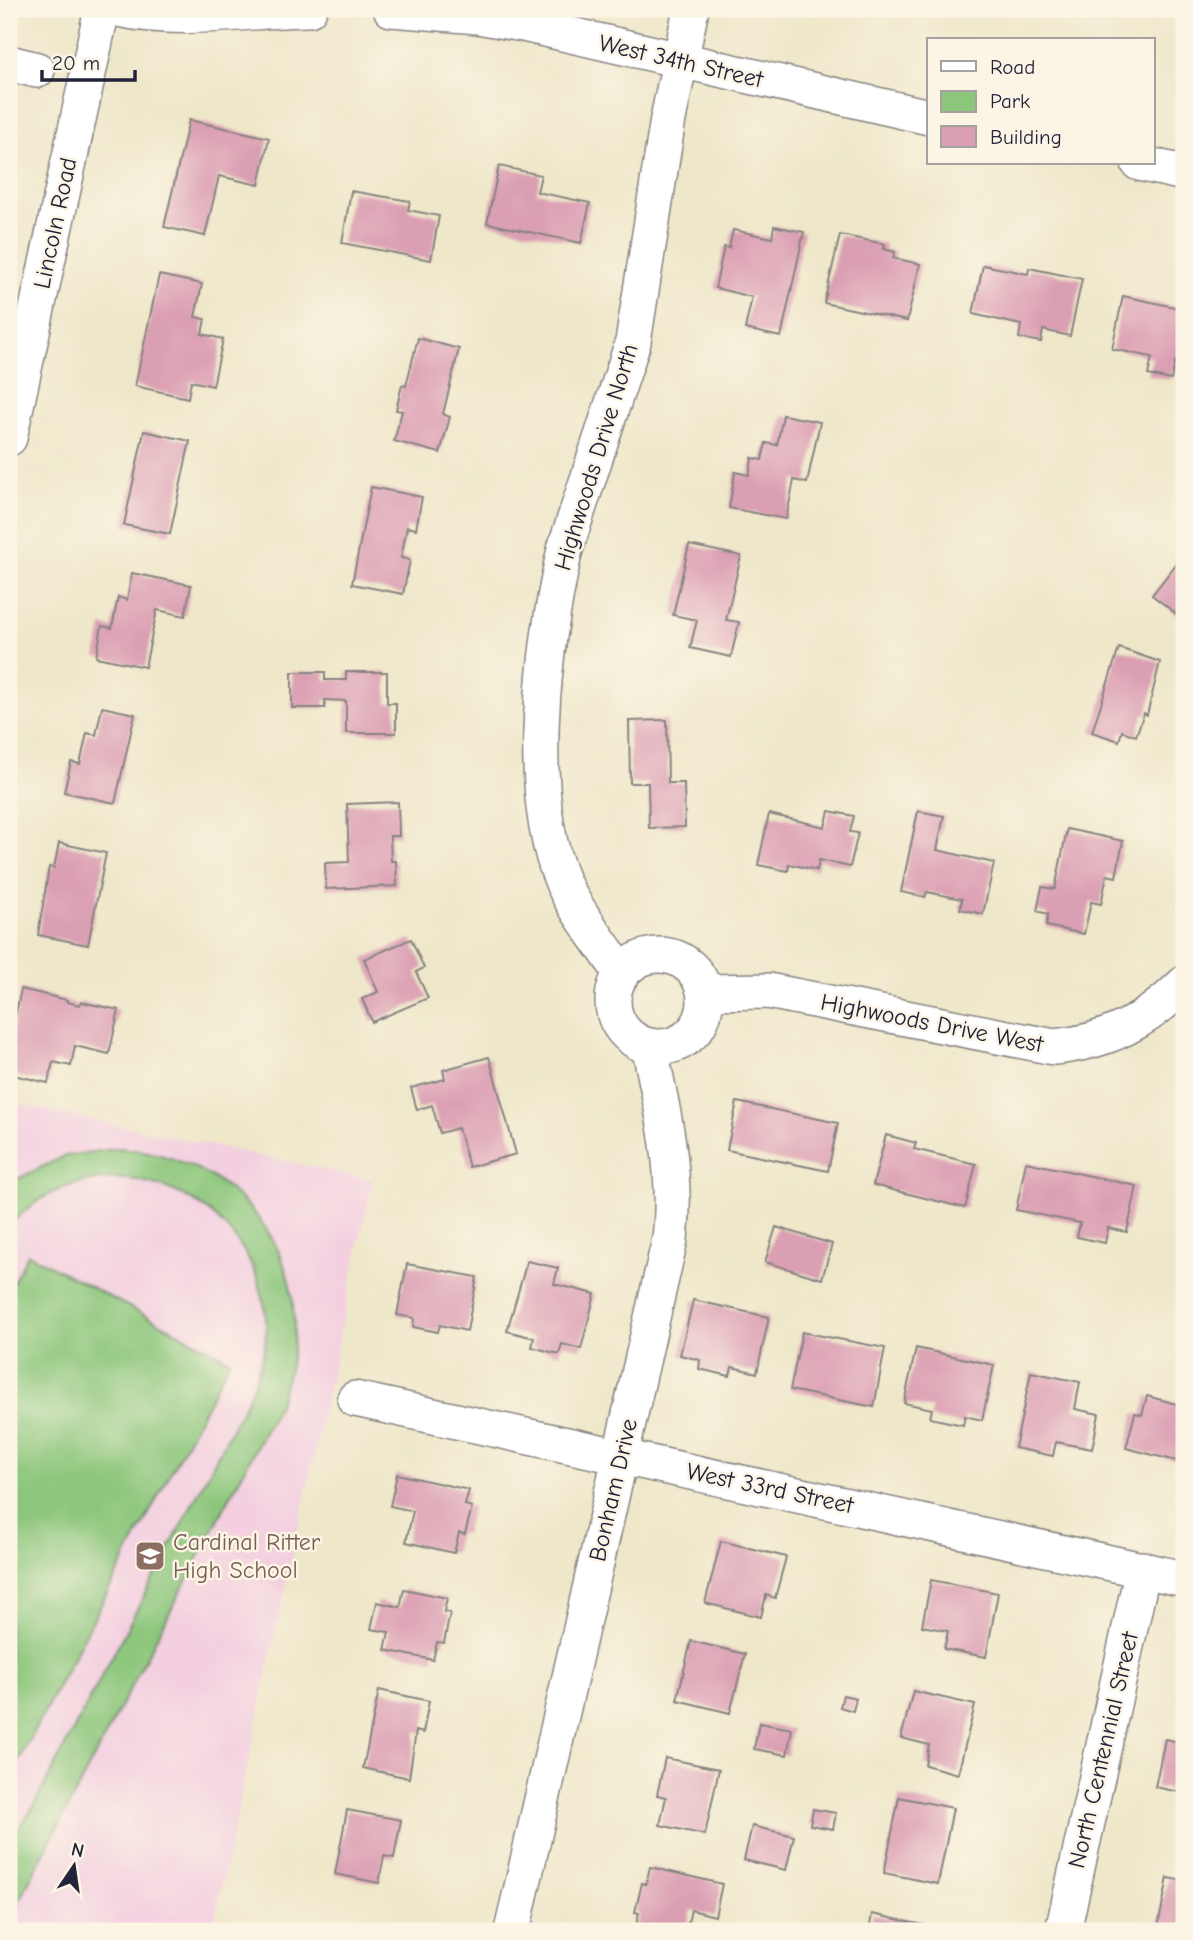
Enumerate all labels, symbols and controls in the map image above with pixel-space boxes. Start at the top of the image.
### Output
street label: West 34th Street [596,28,767,94]
scale bar [42,38,135,82]
legend [927,38,1154,164]
text: 20 m [52,51,100,75]
text: Road [990,55,1035,79]
text: Park [990,89,1030,113]
text: Building [990,125,1062,149]
street label: Lincoln Road [27,155,83,291]
street label: Highwoods Drive North [548,340,644,574]
street label: Highwoods Drive West [818,988,1047,1059]
street label: Bonham Drive [583,1416,643,1564]
street label: West 33rd Street [684,1457,857,1520]
place label: Cardinal Ritter High School [173,1528,321,1584]
school or university icon: Cardinal Ritter High School [133,1539,167,1573]
street label: North Centennial Street [1062,1628,1144,1871]
north arrow [38,1832,108,1902]
text: N [69,1838,86,1863]

